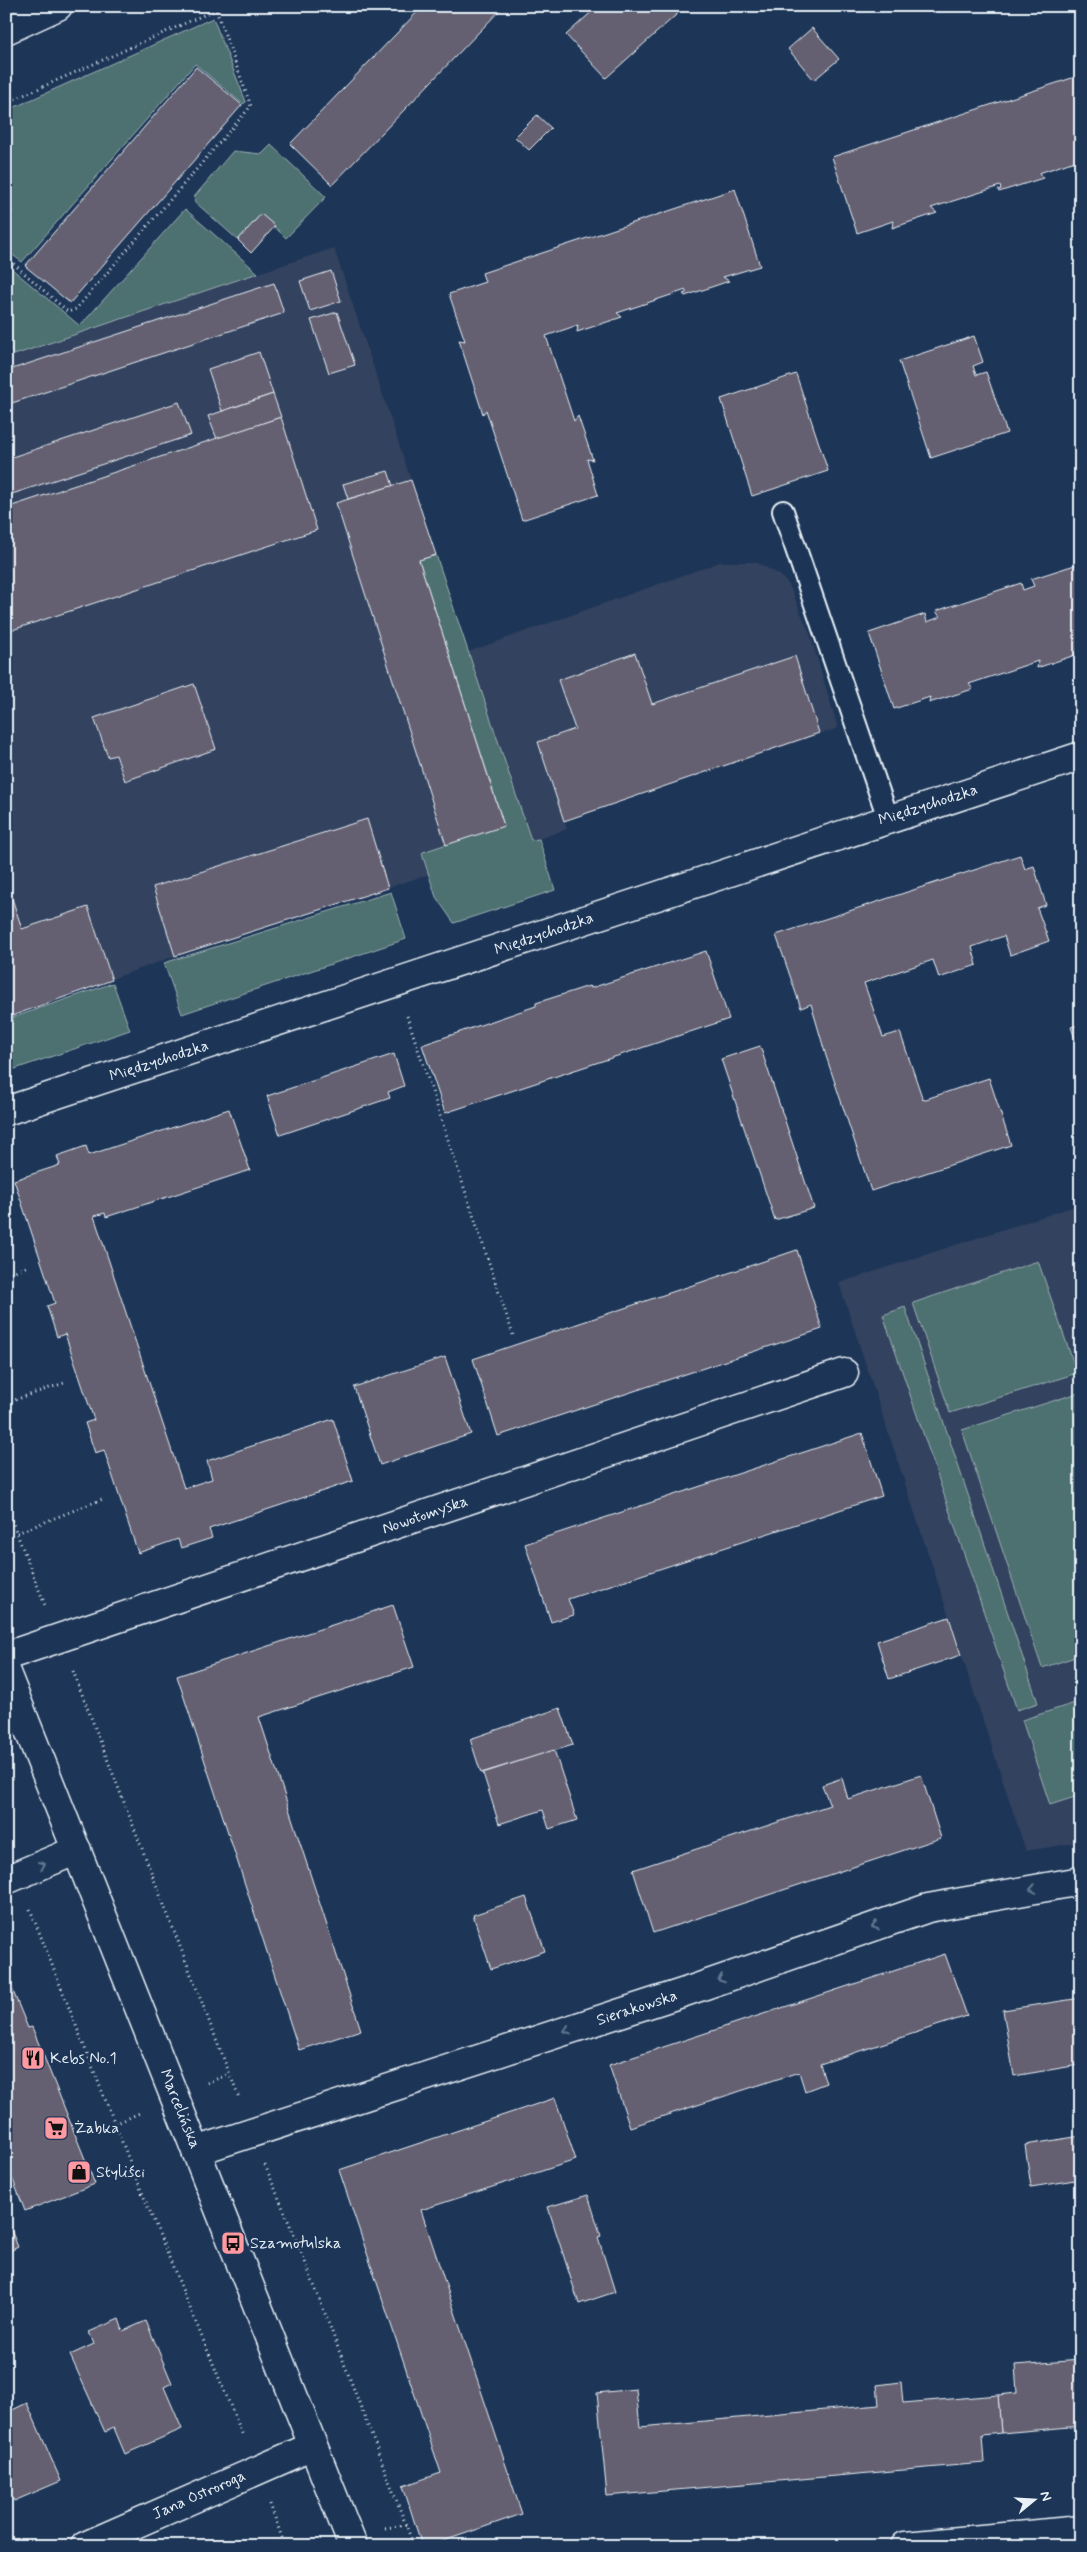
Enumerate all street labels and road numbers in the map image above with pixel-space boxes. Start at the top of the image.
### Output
street label: Międzychodzka [876,779,981,831]
street label: Międzychodzka [492,907,596,961]
street label: Międzychodzka [107,1035,212,1087]
street label: Nowotomyska [379,1491,471,1539]
street label: Sierakowska [594,1985,680,2031]
street label: Marcelińska [155,2066,205,2152]
street label: Jana Ostroroga [149,2465,249,2525]

